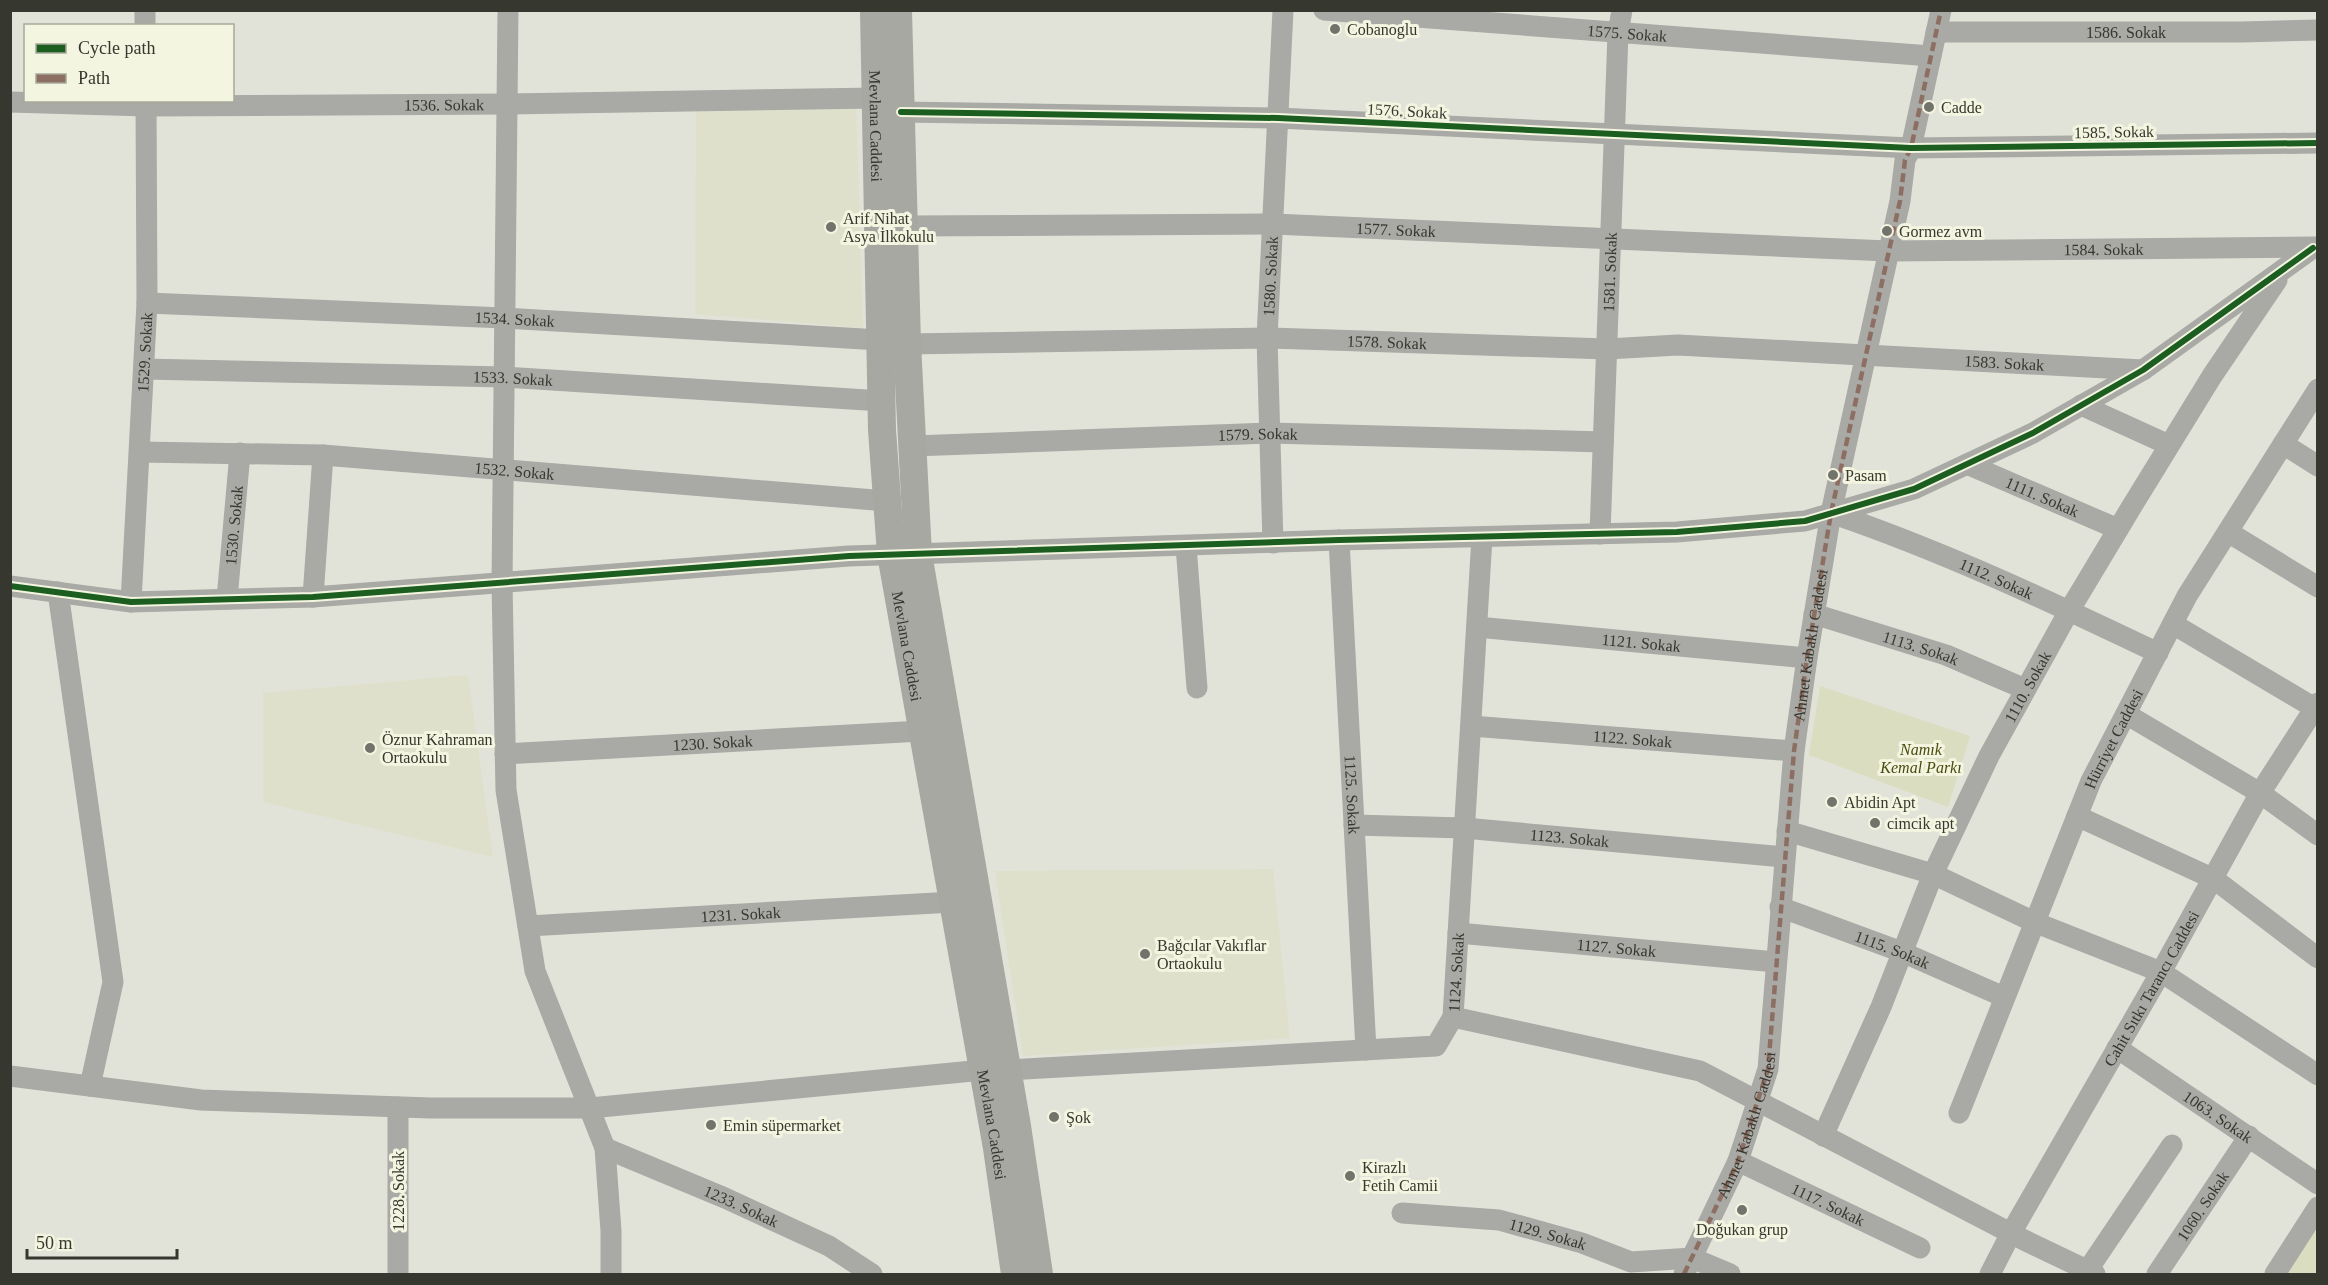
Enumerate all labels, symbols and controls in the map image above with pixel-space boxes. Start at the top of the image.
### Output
place label: Cobanoglu [1347,21,1417,39]
street label: 1575. Sokak [1587,21,1668,44]
marker: Cobanoglu [1328,22,1342,36]
legend [24,24,234,102]
street label: 1586. Sokak [2086,24,2166,41]
text: Cycle path [78,38,155,58]
text: Path [78,68,110,88]
street label: Mevlana Caddesi [867,70,886,182]
street label: 1536. Sokak [404,96,484,113]
place label: Cadde [1941,99,1982,116]
street label: 1576. Sokak [1367,100,1447,122]
marker: Cadde [1922,100,1936,114]
street label: 1585. Sokak [2074,123,2154,141]
place label: Arif Nihat Asya İlkokulu [843,210,934,246]
street label: 1577. Sokak [1356,219,1436,240]
marker: Arif Nihat Asya İlkokulu [824,220,838,234]
place label: Gormez avm [1899,223,1983,240]
marker: Gormez avm [1880,224,1894,238]
street label: 1581. Sokak [1599,232,1619,312]
street label: 1580. Sokak [1260,236,1280,317]
street label: 1584. Sokak [2063,240,2143,258]
street label: 1534. Sokak [474,308,555,329]
street label: 1529. Sokak [134,312,155,393]
street label: 1578. Sokak [1347,332,1427,352]
street label: 1583. Sokak [1964,352,2045,373]
street label: 1533. Sokak [473,368,553,389]
street label: 1579. Sokak [1217,424,1298,443]
street label: 1532. Sokak [474,459,555,482]
place label: Pasam [1845,467,1887,484]
marker: Pasam [1826,468,1840,482]
street label: 1111. Sokak [2003,473,2082,520]
street label: 1530. Sokak [222,485,246,566]
street label: 1112. Sokak [1957,555,2036,602]
street label: Ahmet Kabaklı Caddesi [1790,567,1830,722]
street label: Mevlana Caddesi [889,590,926,703]
street label: 1113. Sokak [1881,627,1961,668]
street label: 1121. Sokak [1601,630,1682,655]
street label: 1110. Sokak [2001,648,2054,725]
street label: Hürriyet Caddesi [2080,686,2146,791]
street label: 1122. Sokak [1592,727,1673,750]
place label: Öznur Kahraman Ortaokulu [382,731,493,766]
street label: 1230. Sokak [672,732,753,753]
marker: Öznur Kahraman Ortaokulu [363,741,377,755]
park label: Namık Kemal Parkı [1879,741,1962,776]
street label: 1125. Sokak [1342,755,1363,835]
place label: Abidin Apt [1844,794,1916,812]
marker: Abidin Apt [1825,795,1839,809]
place label: cimcik apt [1887,815,1955,833]
marker: cimcik apt [1868,816,1882,830]
street label: 1123. Sokak [1529,826,1610,850]
street label: 1231. Sokak [700,903,781,925]
street label: Cahit Sıtkı Tarancı Caddesi [2100,907,2202,1069]
street label: 1115. Sokak [1853,927,1932,972]
street label: 1124. Sokak [1445,932,1467,1013]
street label: 1127. Sokak [1576,935,1657,960]
place label: Bağcılar Vakıflar Ortaokulu [1157,937,1267,972]
marker: Bağcılar Vakıflar Ortaokulu [1138,947,1152,961]
street label: Ahmet Kabaklı Caddesi [1713,1051,1778,1201]
street label: Mevlana Caddesi [975,1068,1010,1181]
street label: 1063. Sokak [2180,1087,2256,1146]
place label: Şok [1066,1109,1091,1127]
marker: Şok [1047,1110,1061,1124]
place label: Emin süpermarket [723,1117,841,1135]
marker: Emin süpermarket [704,1118,718,1132]
street label: 1228. Sokak [390,1151,407,1231]
place label: Kirazlı Fetih Camii [1362,1159,1439,1194]
street label: 1060. Sokak [2173,1168,2232,1244]
marker: Kirazlı Fetih Camii [1343,1169,1357,1183]
street label: 1117. Sokak [1789,1179,1867,1229]
street label: 1233. Sokak [701,1182,781,1230]
marker: Doğukan grup [1735,1203,1749,1217]
street label: 1129. Sokak [1507,1215,1589,1252]
place label: Doğukan grup [1696,1221,1788,1239]
scale bar [27,1222,177,1260]
text: 50 m [36,1233,73,1253]

